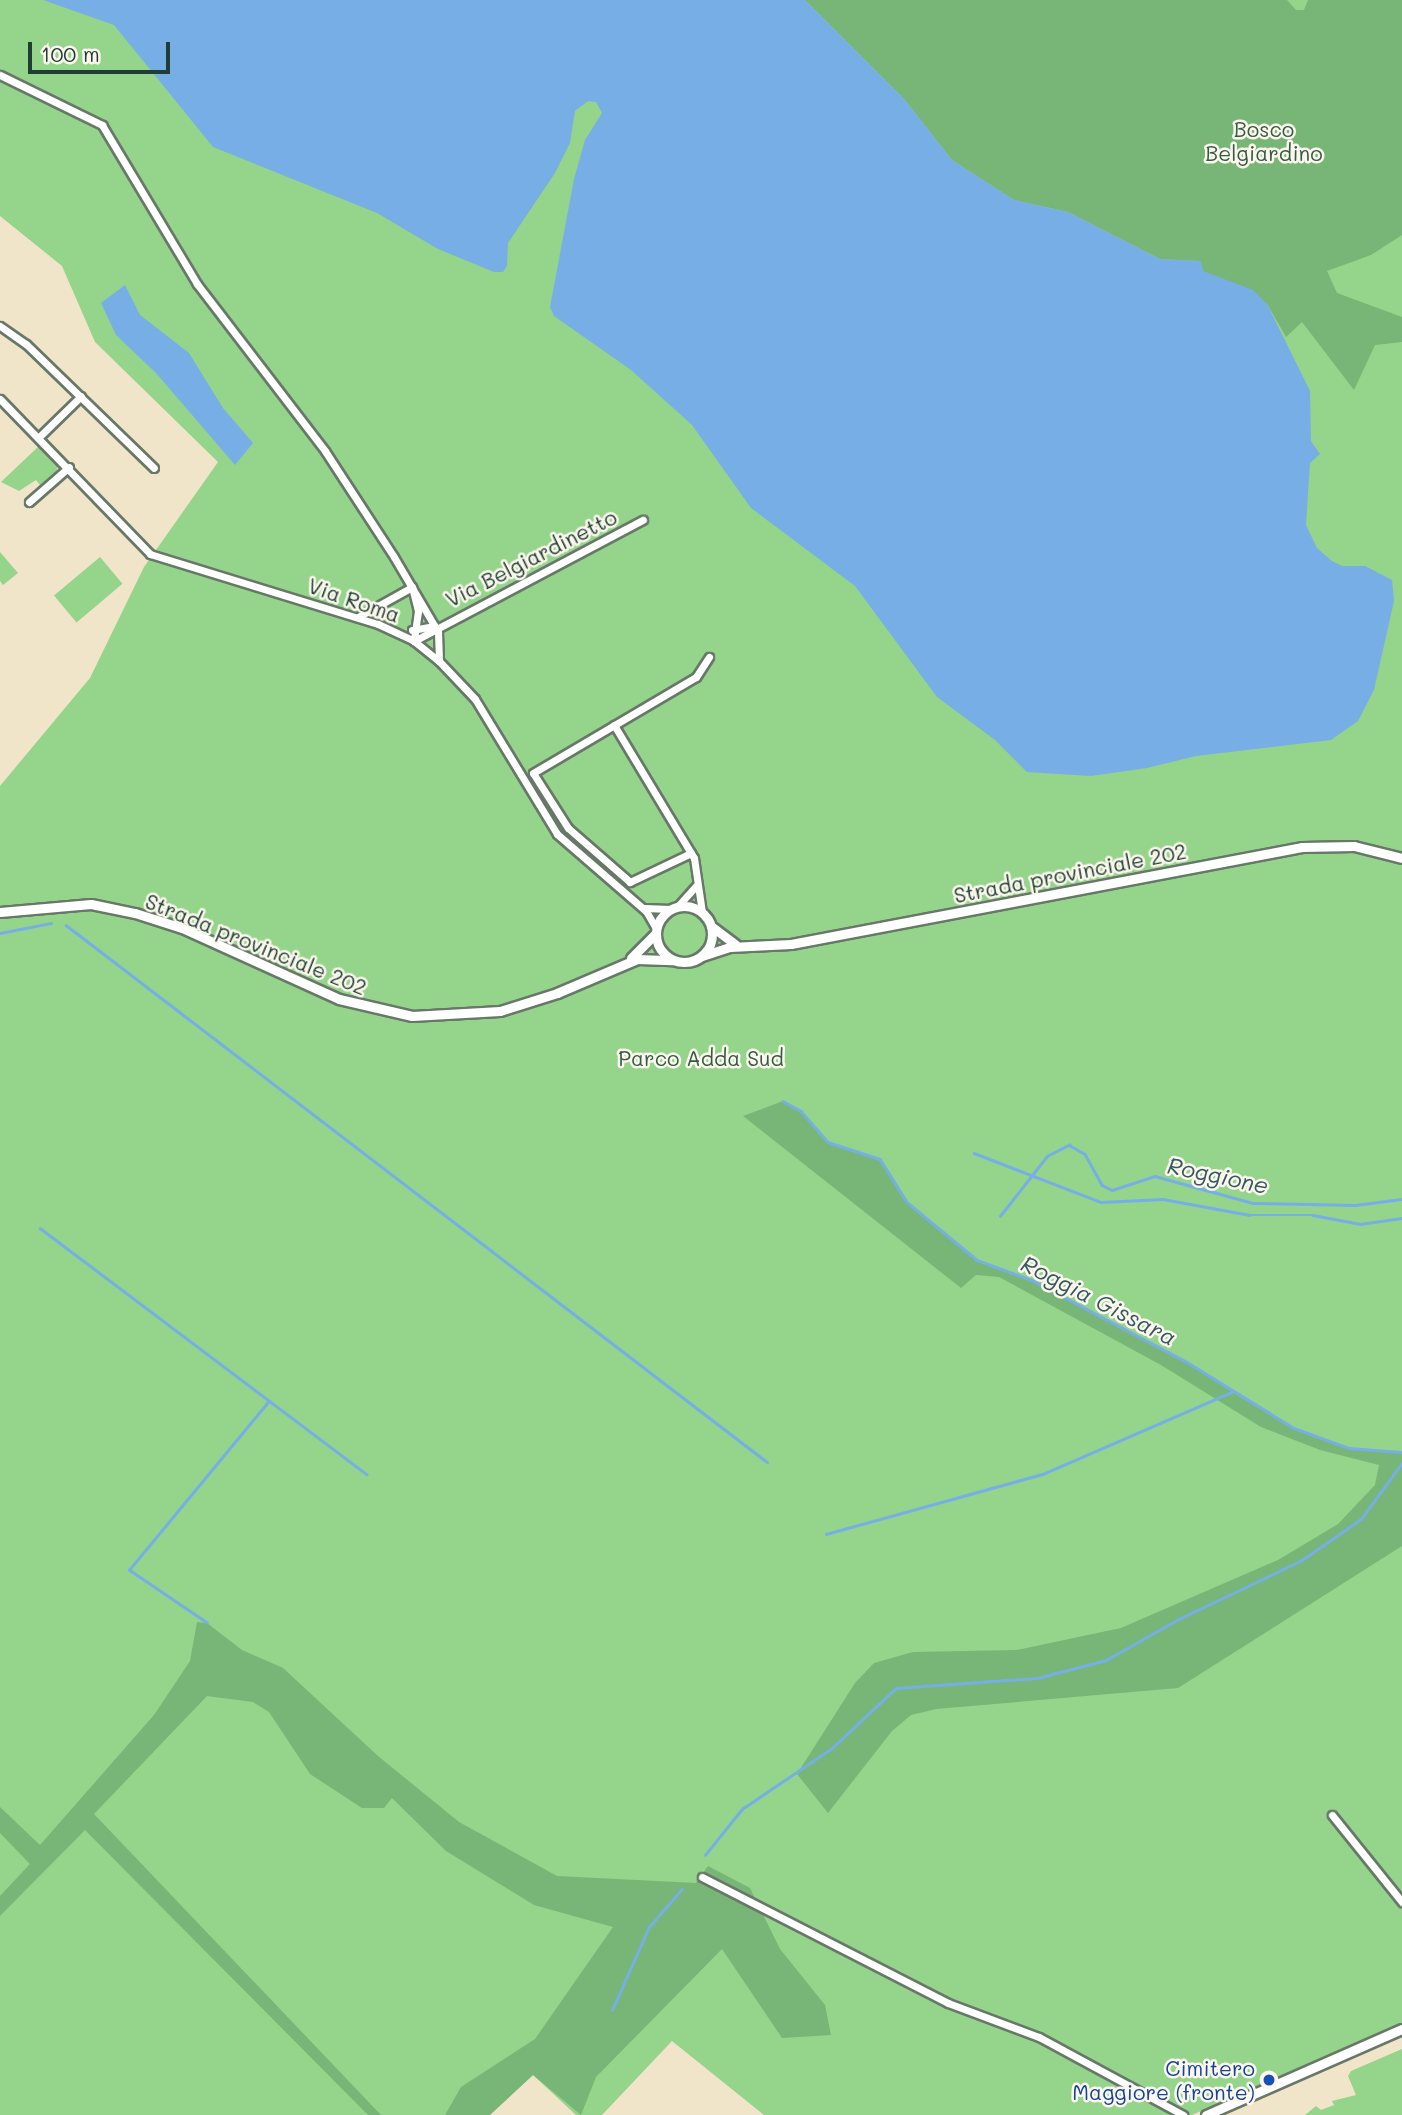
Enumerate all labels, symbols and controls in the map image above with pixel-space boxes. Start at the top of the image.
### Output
scale bar [32,28,173,72]
text: 100 m [41,40,100,67]
park label: Bosco Belgiardino [1205,116,1323,166]
street label: Via Belgiardinetto [441,504,621,612]
street label: Via Roma [305,573,403,627]
street label: Strada provinciale 202 [952,838,1188,908]
street label: Strada provinciale 202 [142,888,370,1000]
park label: Parco Adda Sud [618,1045,784,1071]
water label: Roggione [1165,1151,1271,1199]
water label: Roggia Gissara [1017,1249,1181,1351]
place label: Cimitero Maggiore (fronte) [1072,2055,1255,2105]
marker: Cimitero Maggiore (fronte) [1261,2072,1277,2088]

